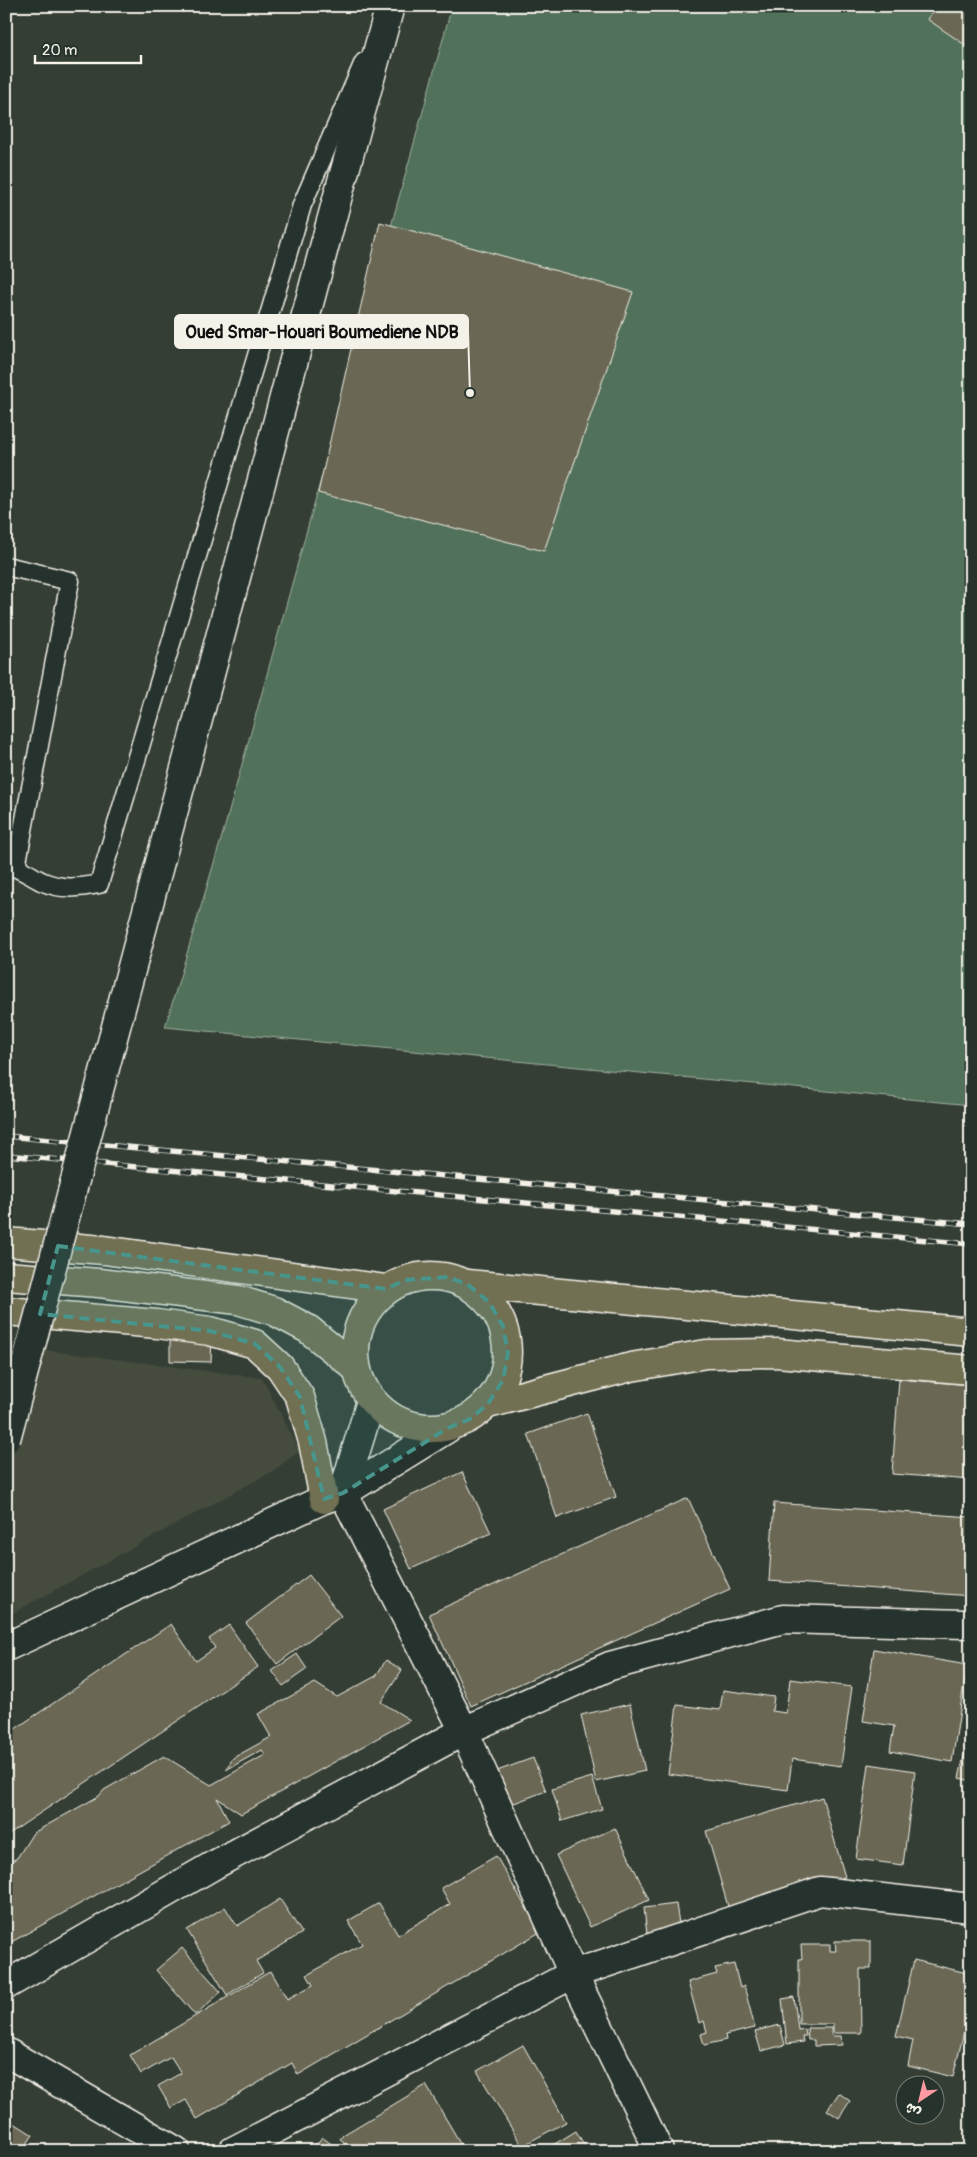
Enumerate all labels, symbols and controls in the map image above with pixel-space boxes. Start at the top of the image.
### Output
scale bar [35,32,141,64]
text: 20 m [42,41,77,60]
callout: Oued Smar-Houari Boumediene NDB [175,315,468,348]
text: Oued Smar-Houari Boumediene NDB [185,321,459,344]
north arrow [894,2074,944,2124]
text: ش [902,2099,924,2122]

